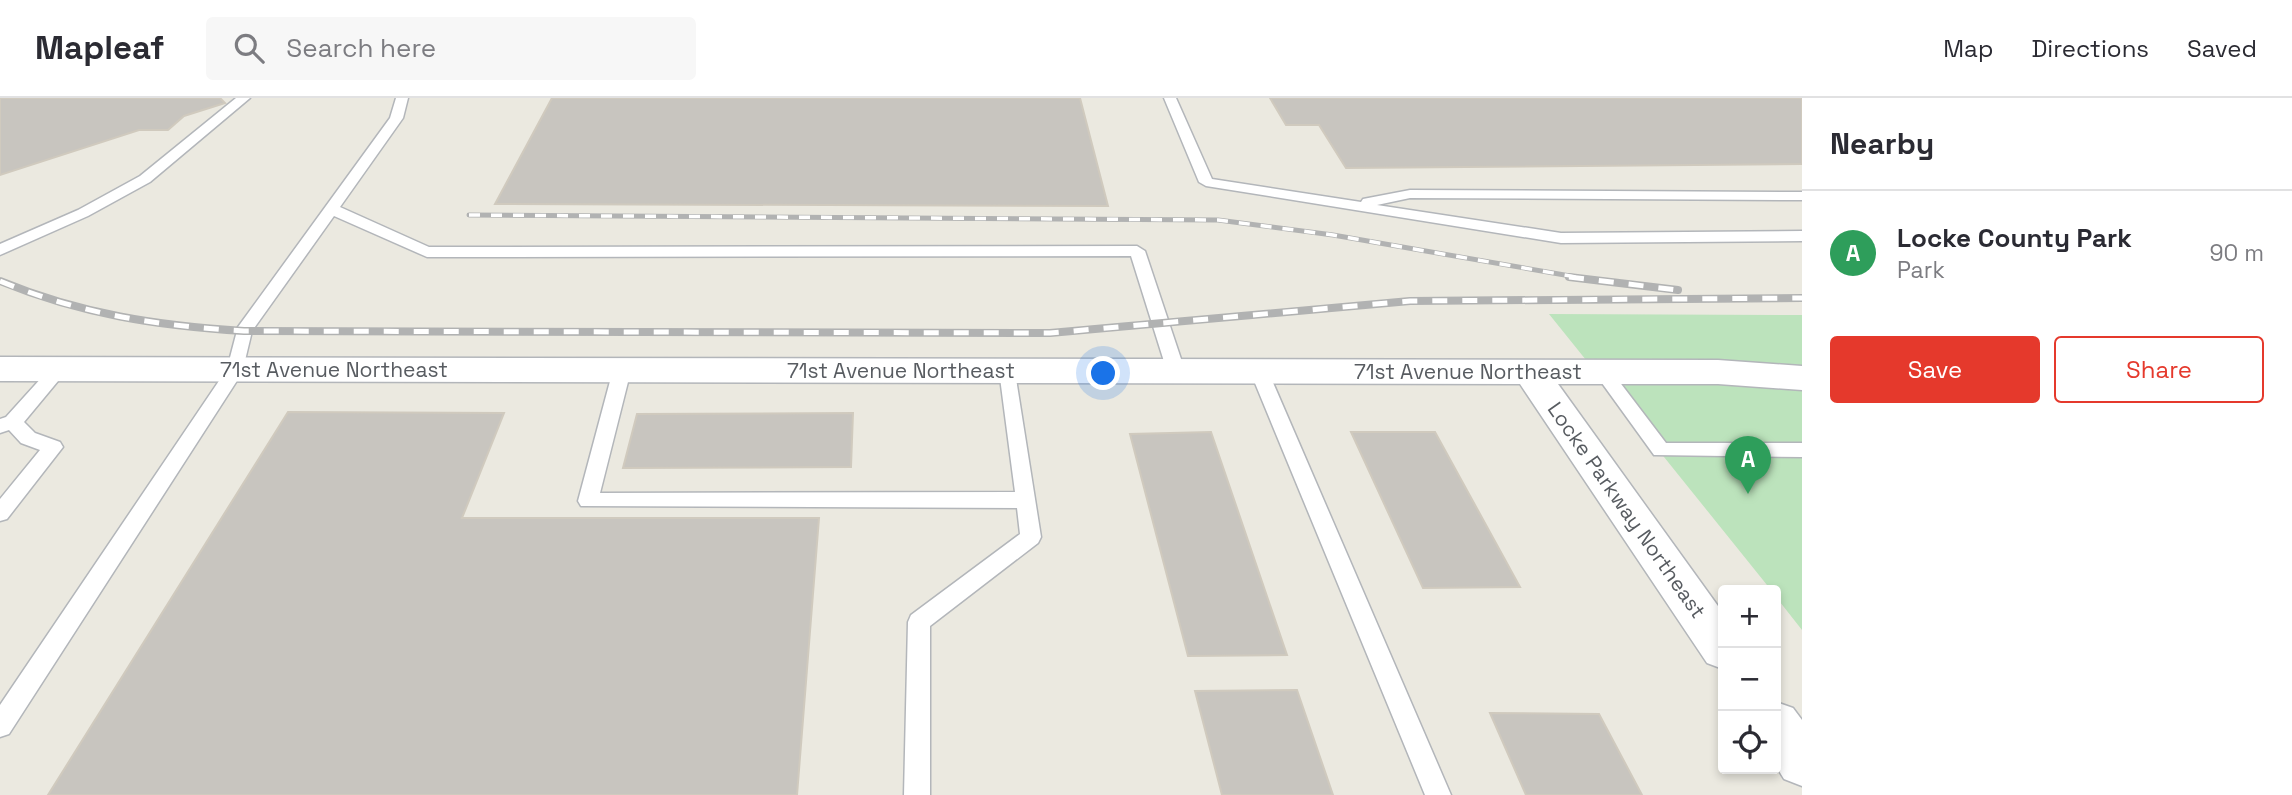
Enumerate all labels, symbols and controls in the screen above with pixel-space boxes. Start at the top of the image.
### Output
search box [206,17,696,80]
text: Mapleaf [35,27,164,69]
icon: search [230,29,268,67]
text: Search here [286,31,436,65]
text: Map [1943,33,1993,64]
text: Directions [2031,33,2149,64]
text: Saved [2187,33,2257,64]
text: Nearby [1830,124,1934,163]
text: Locke County Park [1897,221,2132,255]
text: A [1846,238,1860,268]
text: 90 m [2209,238,2264,268]
text: Park [1897,255,1945,285]
button: Save [1830,336,2040,403]
button: Share [2054,336,2264,403]
street label: 71st Avenue Northeast [220,356,448,383]
your location [1086,356,1120,390]
street label: 71st Avenue Northeast [787,357,1015,384]
street label: 71st Avenue Northeast [1354,358,1582,385]
street label: Locke Parkway Northeast [1542,397,1712,623]
pin: A [1725,436,1771,494]
map controls [1718,585,1781,774]
button: + [1718,585,1781,648]
button: − [1718,648,1781,711]
button: locate [1718,711,1781,774]

